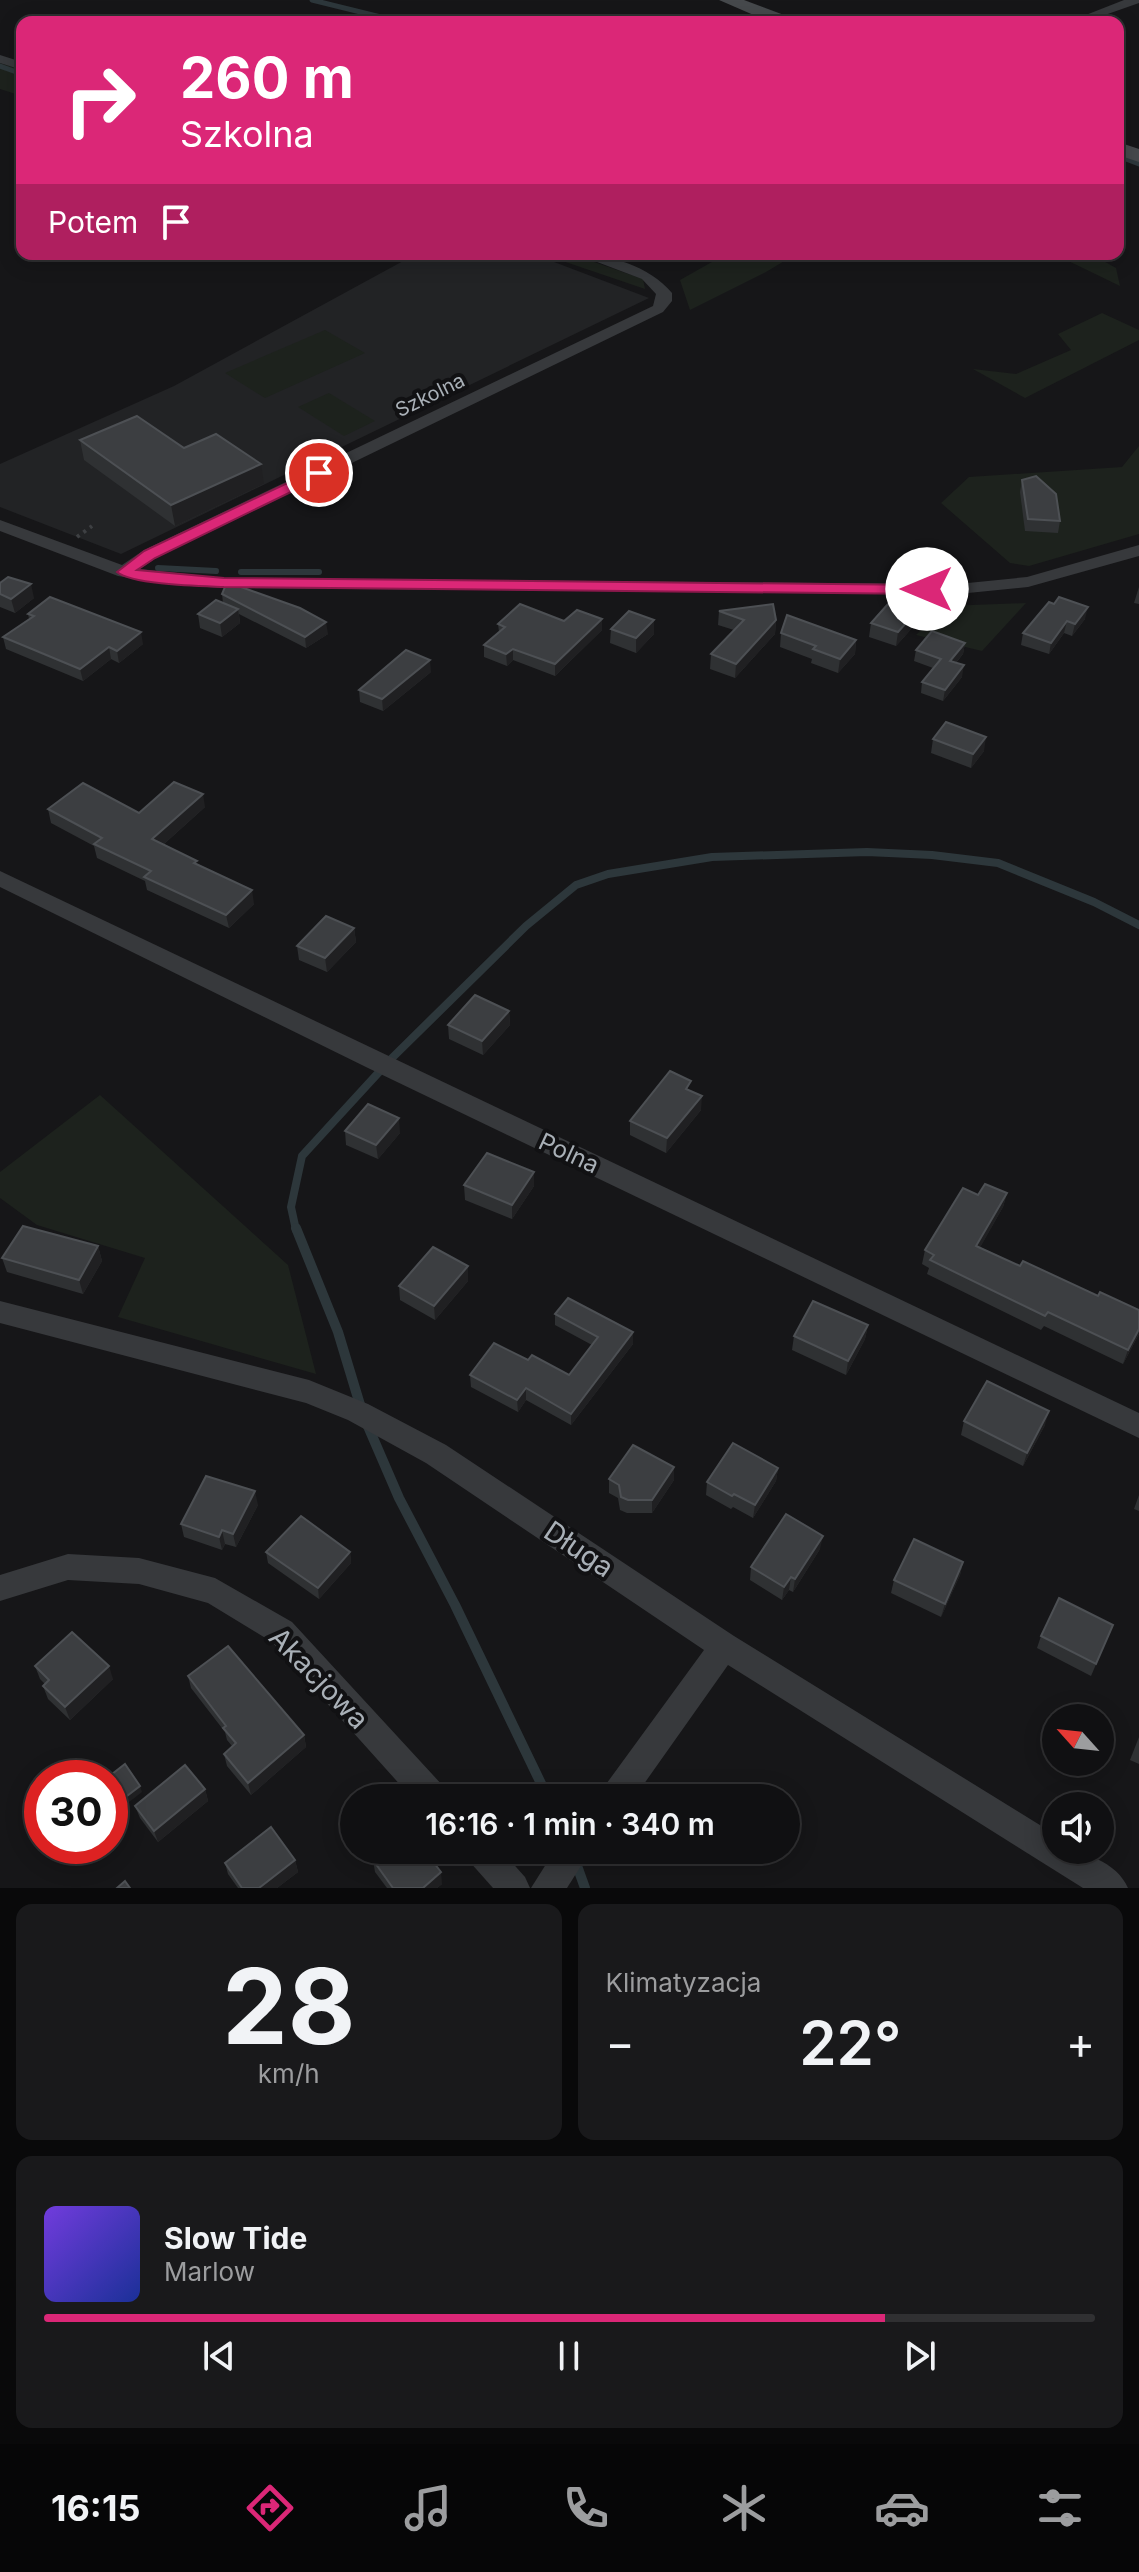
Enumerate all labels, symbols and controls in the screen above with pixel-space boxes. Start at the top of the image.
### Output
text: 260 m [180,44,354,112]
icon: right [48,48,152,152]
text: Szkolna [180,112,314,156]
icon: arrive [154,200,198,244]
text: Potem [48,204,138,240]
street label: Szkolna [391,368,469,422]
pin [285,439,353,507]
icon: arrive [297,451,341,495]
position arrow [885,547,969,631]
street label: Polna [534,1127,604,1179]
street label: Długa [538,1514,620,1584]
street label: Akacjowa [262,1620,376,1736]
north arrow [1042,1704,1114,1776]
map controls [1042,1704,1114,1864]
speed limit sign: 30 [24,1760,128,1864]
button: sound [1042,1792,1114,1864]
text: 16:16 · 1 min · 340 m [425,1806,715,1842]
text: 28 [222,1943,355,2069]
text: Klimatyzacja [606,1967,761,1998]
text: 22° [799,2007,901,2079]
text: − [606,2016,635,2070]
text: + [1066,2016,1095,2070]
text: km/h [258,2058,320,2089]
text: Slow Tide [164,2220,307,2256]
text: Marlow [164,2256,255,2287]
icon: previous [197,2334,241,2378]
icon: pause [547,2334,591,2378]
icon: next [898,2334,942,2378]
icon: directions [242,2480,298,2536]
icon: music [400,2480,456,2536]
icon: phone [558,2480,614,2536]
icon: climate [716,2480,772,2536]
icon: car [874,2480,930,2536]
icon: filters [1032,2480,1088,2536]
text: 16:15 [51,2486,140,2530]

